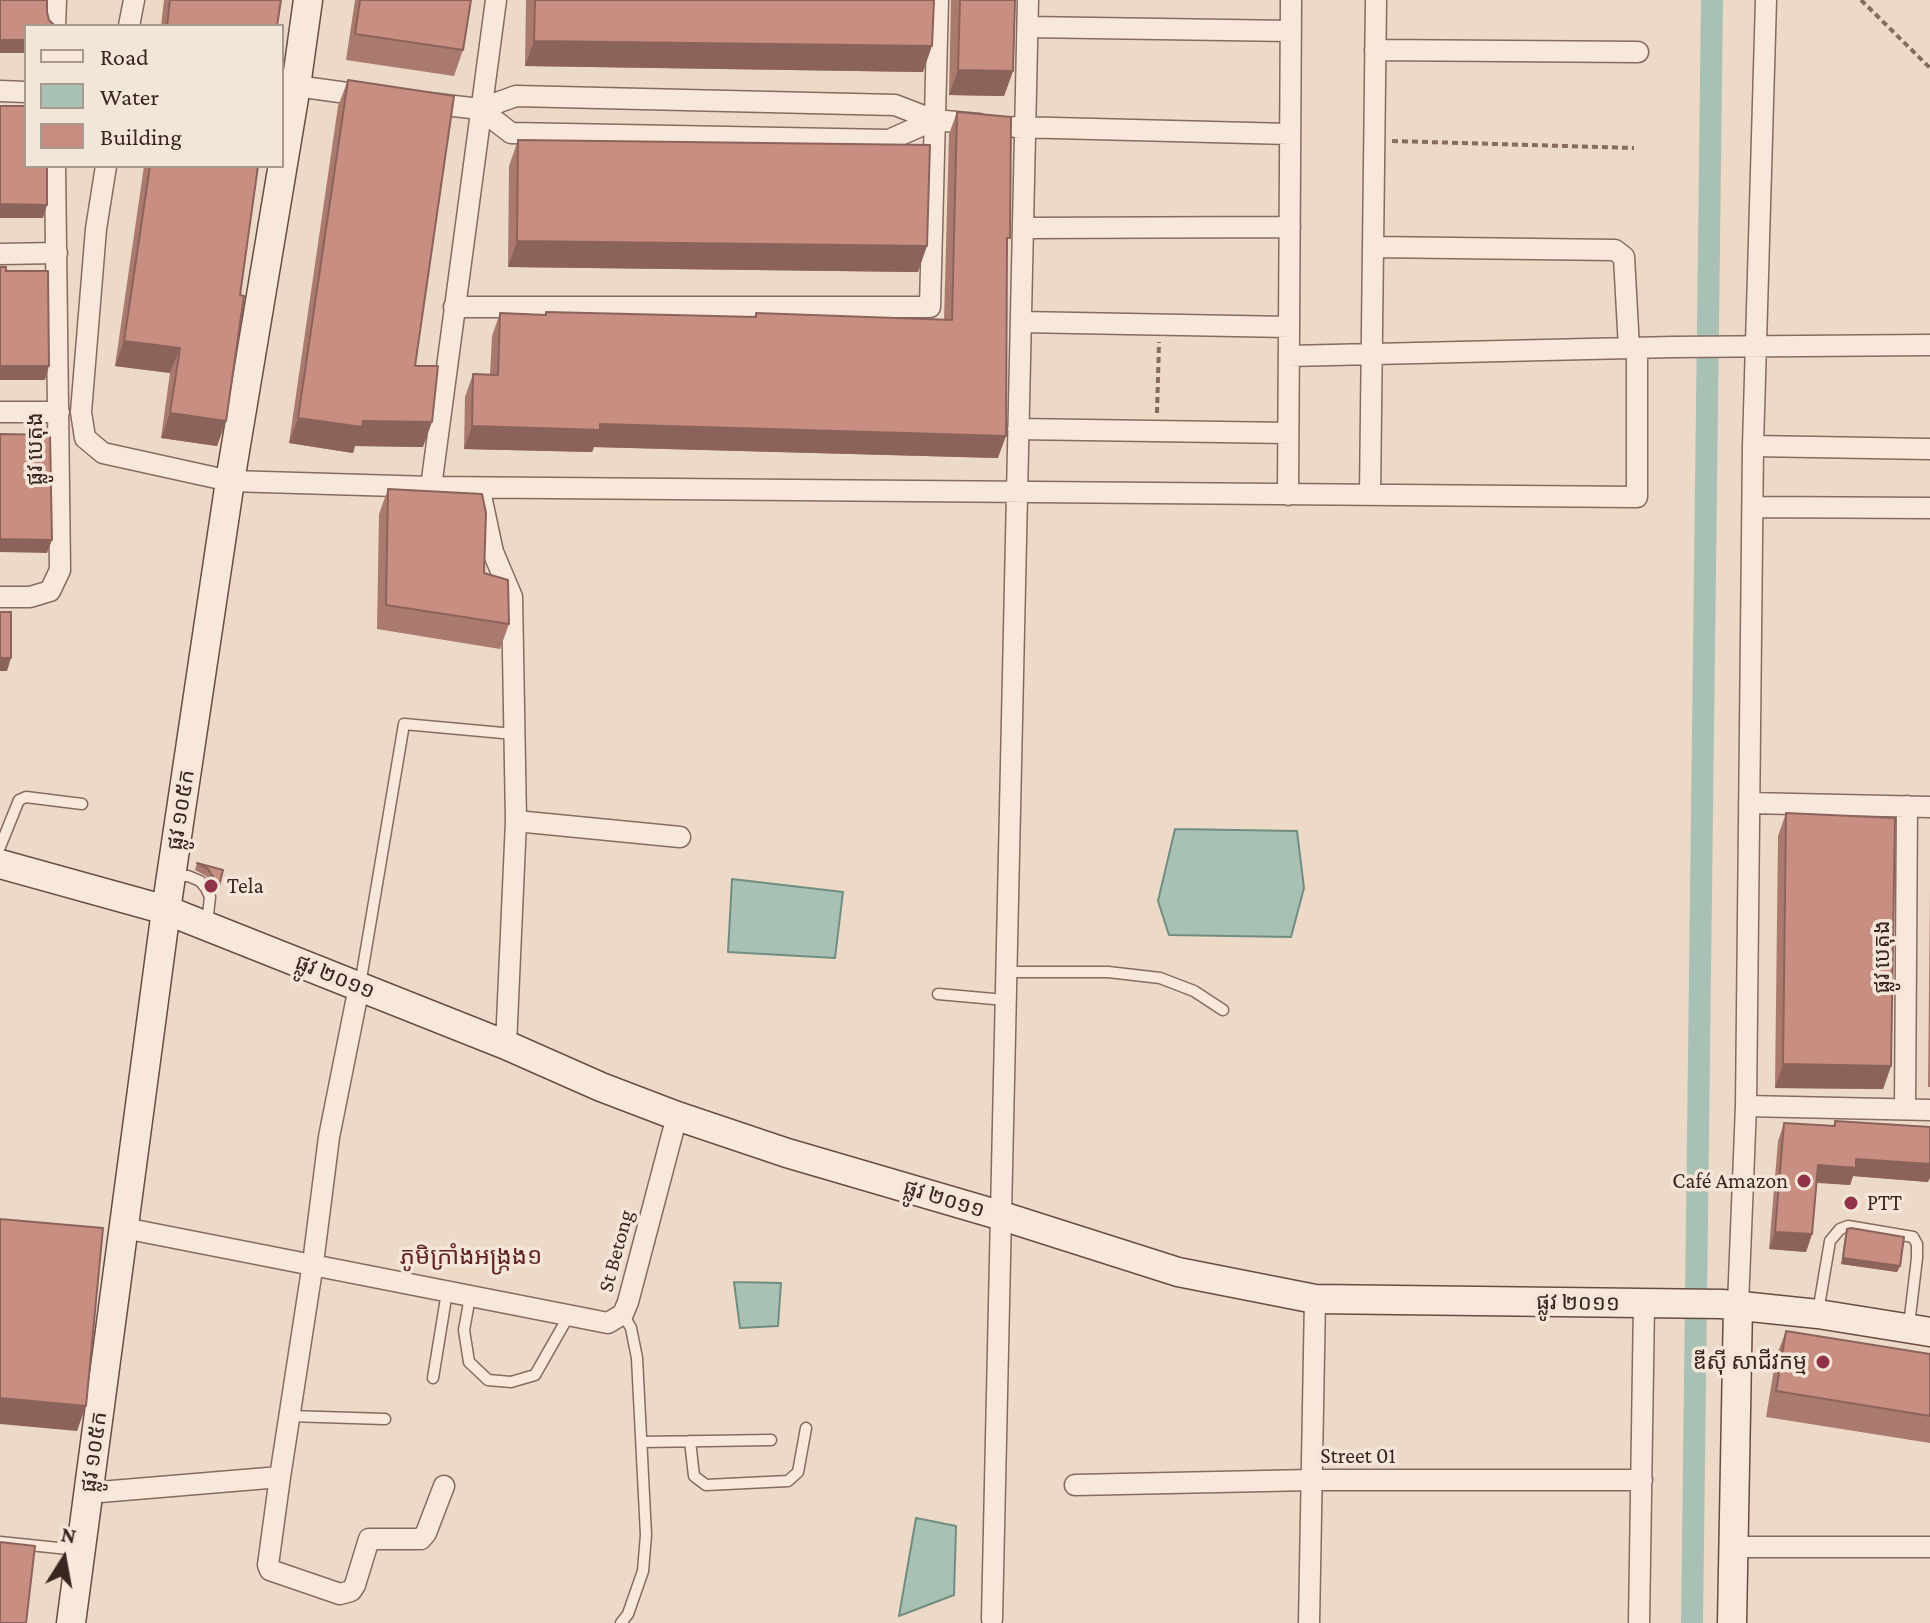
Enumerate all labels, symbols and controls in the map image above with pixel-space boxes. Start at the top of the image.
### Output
legend [24,24,284,168]
text: Road [100,43,149,70]
text: Water [100,83,159,110]
text: Building [100,123,182,150]
street label: ផ្លូវ បេតុង [22,412,48,486]
street label: ផ្លូវ ១០៥ក [162,768,200,852]
place label: Tela [227,873,264,899]
marker: Tela [202,877,220,895]
street label: ផ្លូវ បេតុង [1869,920,1895,994]
street label: ផ្លូវ ២០១១ [291,949,379,1005]
place label: Café Amazon [1672,1168,1788,1194]
marker: Café Amazon [1795,1172,1813,1190]
street label: ផ្លូវ ២០១១ [900,1174,988,1224]
place label: PTT [1867,1190,1902,1216]
marker: PTT [1842,1194,1860,1212]
street label: St Betong [592,1207,640,1295]
district label: ភូមិក្រាំងអង្រ្កង១ [400,1243,542,1271]
street label: ផ្លូវ ២០១១ [1536,1289,1620,1317]
place label: ឌីស៊ី សាជីវកម្ម [1693,1349,1807,1375]
marker: ឌីស៊ី សាជីវកម្ម [1814,1353,1832,1371]
street label: ផ្លូវ ១០៥ក [75,1410,113,1494]
street label: Street 01 [1320,1443,1396,1469]
north arrow [24,1519,104,1599]
text: N [59,1521,78,1549]

